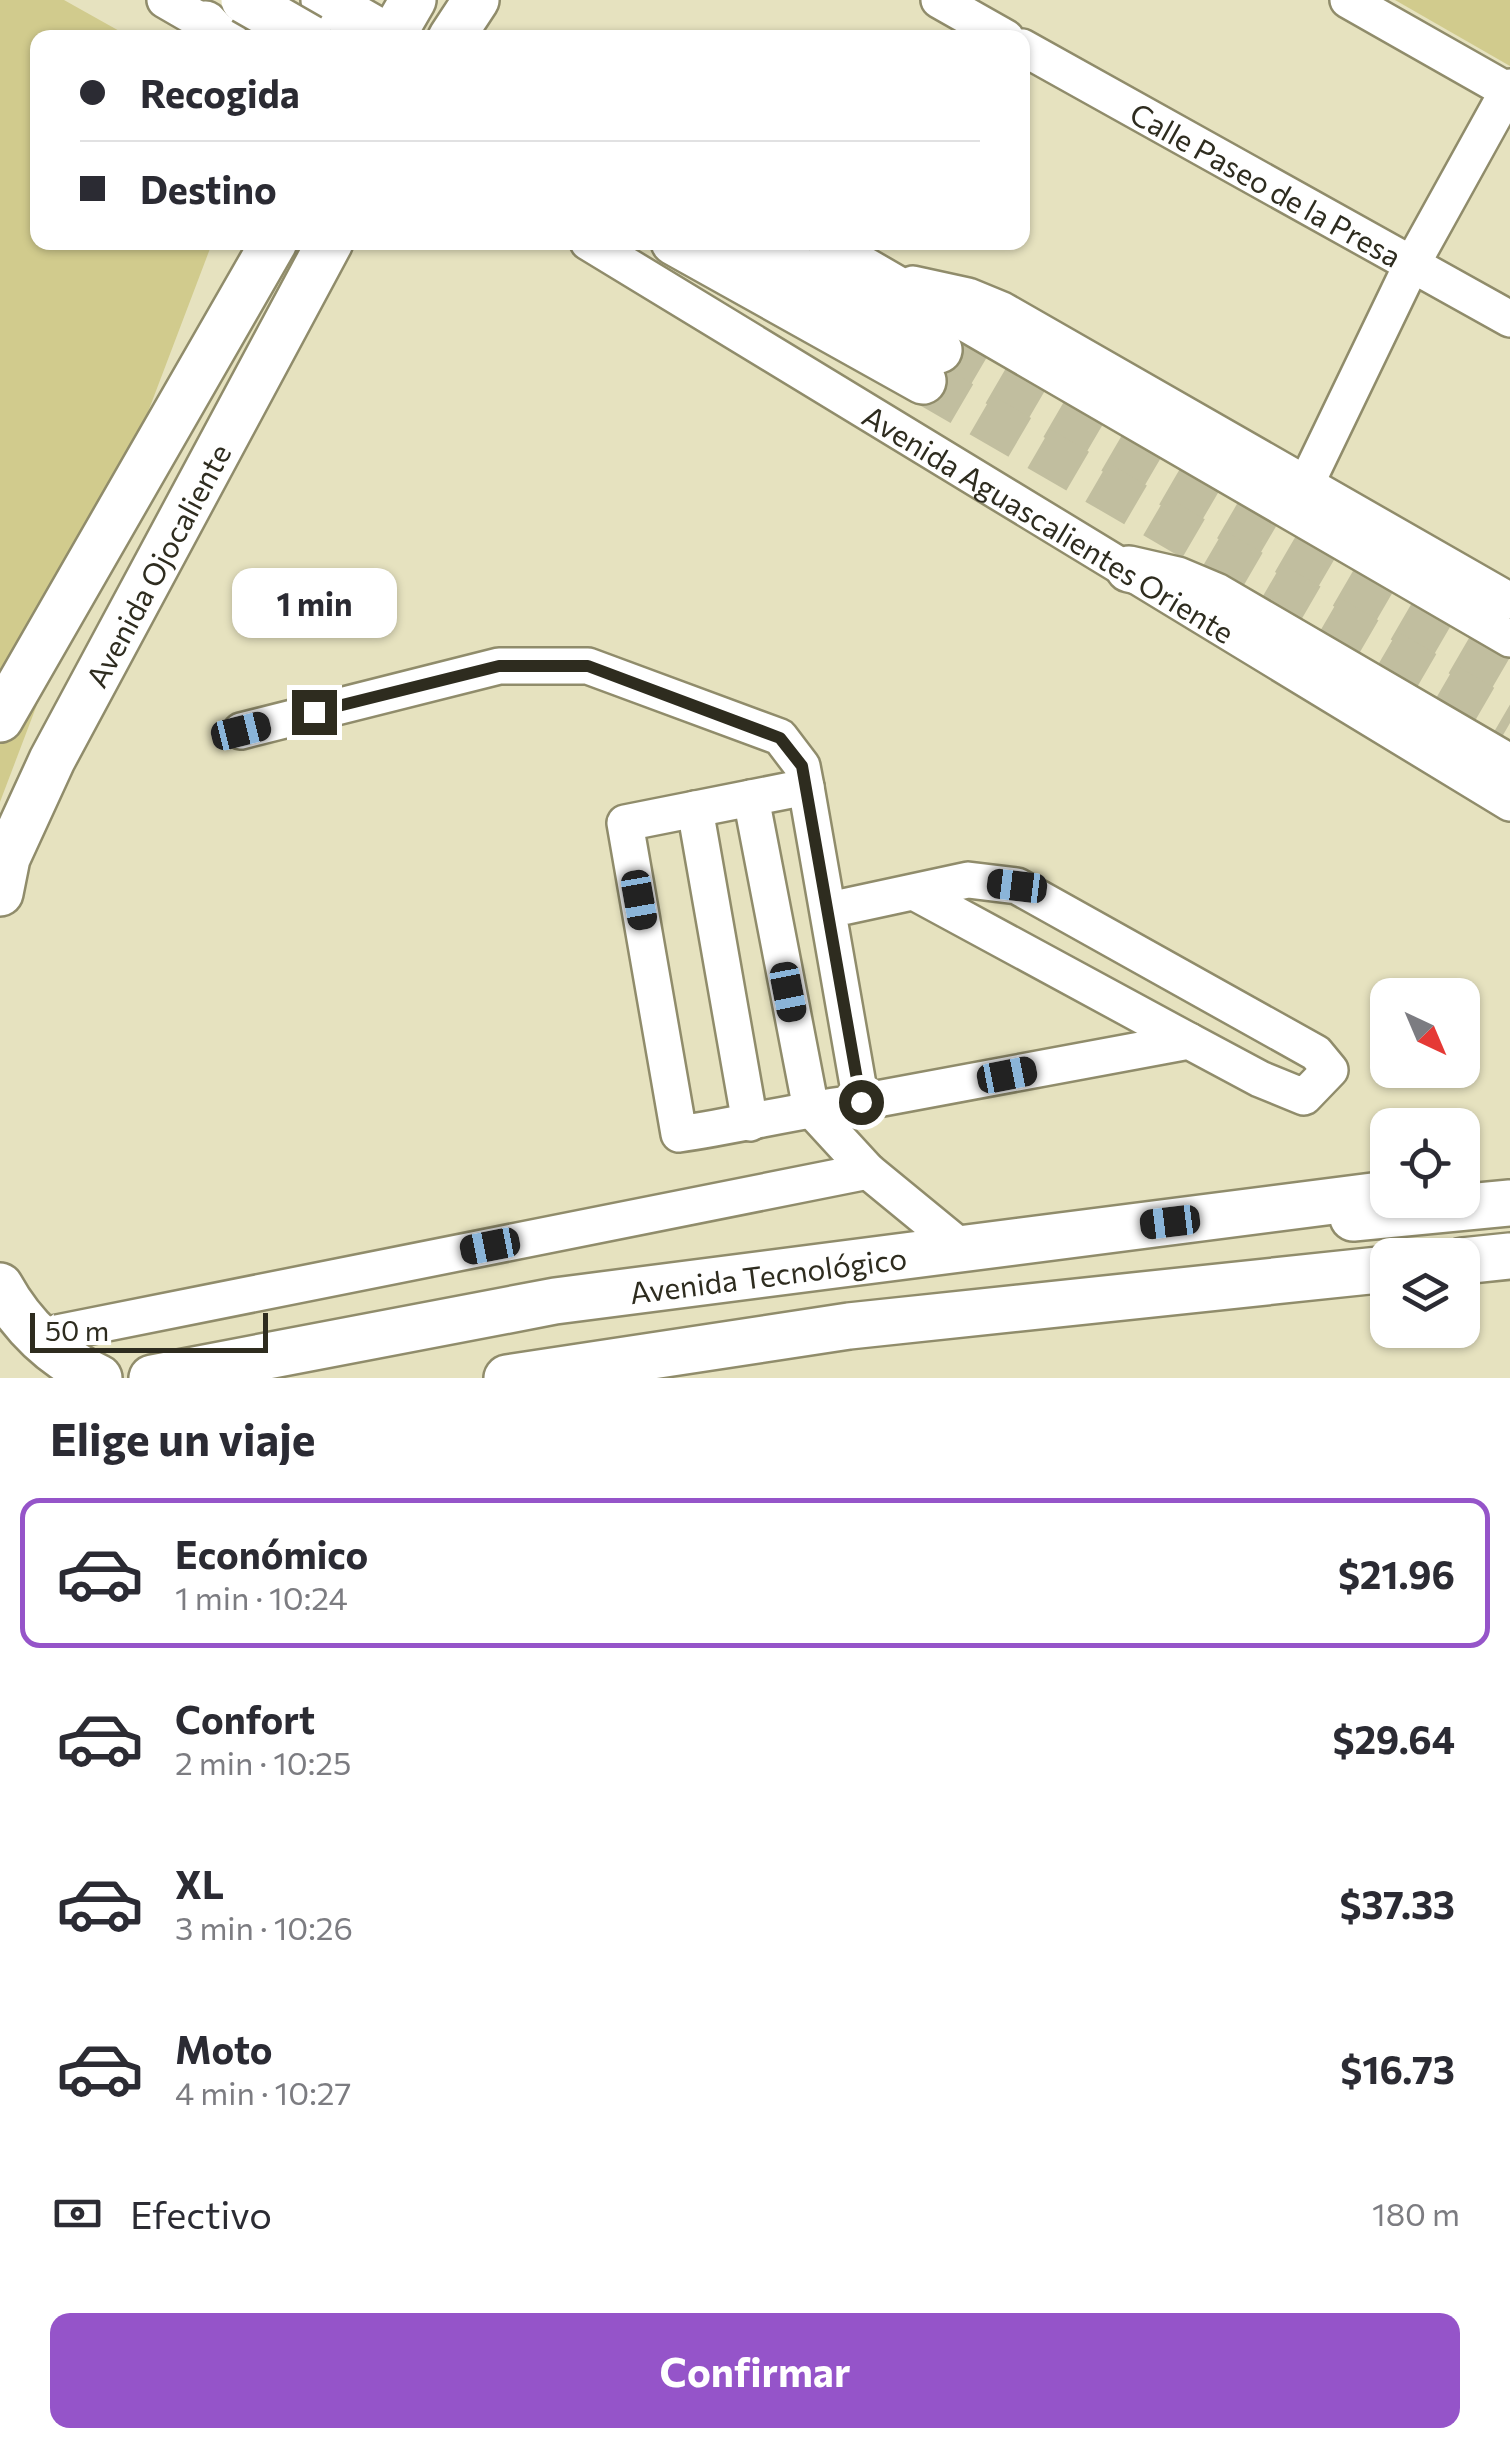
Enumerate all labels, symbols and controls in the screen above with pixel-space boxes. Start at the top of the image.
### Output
text: Recogida [140,69,300,116]
street label: Calle Paseo de la Presa [1125,93,1408,274]
text: Destino [140,165,277,212]
street label: Avenida Aguascalientes Oriente [857,396,1242,650]
street label: Avenida Ojocaliente [76,437,237,693]
callout: 1 min [232,567,396,637]
text: 1 min [277,583,352,623]
route end [292,690,337,735]
car [208,709,274,753]
car [985,867,1049,905]
car [619,868,659,932]
car [768,960,808,1024]
north arrow [1370,978,1480,1088]
map controls [1370,978,1480,1348]
car [975,1055,1039,1095]
route start [839,1080,884,1125]
button: locate [1370,1108,1480,1218]
car [1138,1203,1202,1241]
car [458,1226,522,1266]
street label: Avenida Tecnológico [627,1238,909,1310]
button: layers [1370,1238,1480,1348]
scale bar [30,1308,268,1352]
text: 50 m [45,1313,109,1347]
text: Elige un viaje [50,1410,315,1465]
icon: car [55,1528,145,1618]
text: Económico [175,1530,368,1577]
text: $21.96 [1338,1550,1455,1597]
text: 1 min · 10:24 [175,1577,348,1617]
icon: car [55,1693,145,1783]
text: Confort [175,1695,315,1742]
text: $29.64 [1333,1715,1455,1762]
text: 2 min · 10:25 [175,1742,351,1782]
icon: car [55,1858,145,1948]
text: XL [175,1860,224,1907]
text: $37.33 [1339,1880,1455,1927]
text: 3 min · 10:26 [175,1907,353,1947]
icon: car [55,2023,145,2113]
text: Moto [175,2025,273,2072]
text: $16.73 [1340,2045,1455,2092]
text: 4 min · 10:27 [175,2072,351,2112]
icon: cash [50,2186,105,2241]
text: Efectivo [130,2190,272,2237]
text: 180 m [1372,2193,1460,2233]
button: Confirmar [50,2313,1460,2428]

